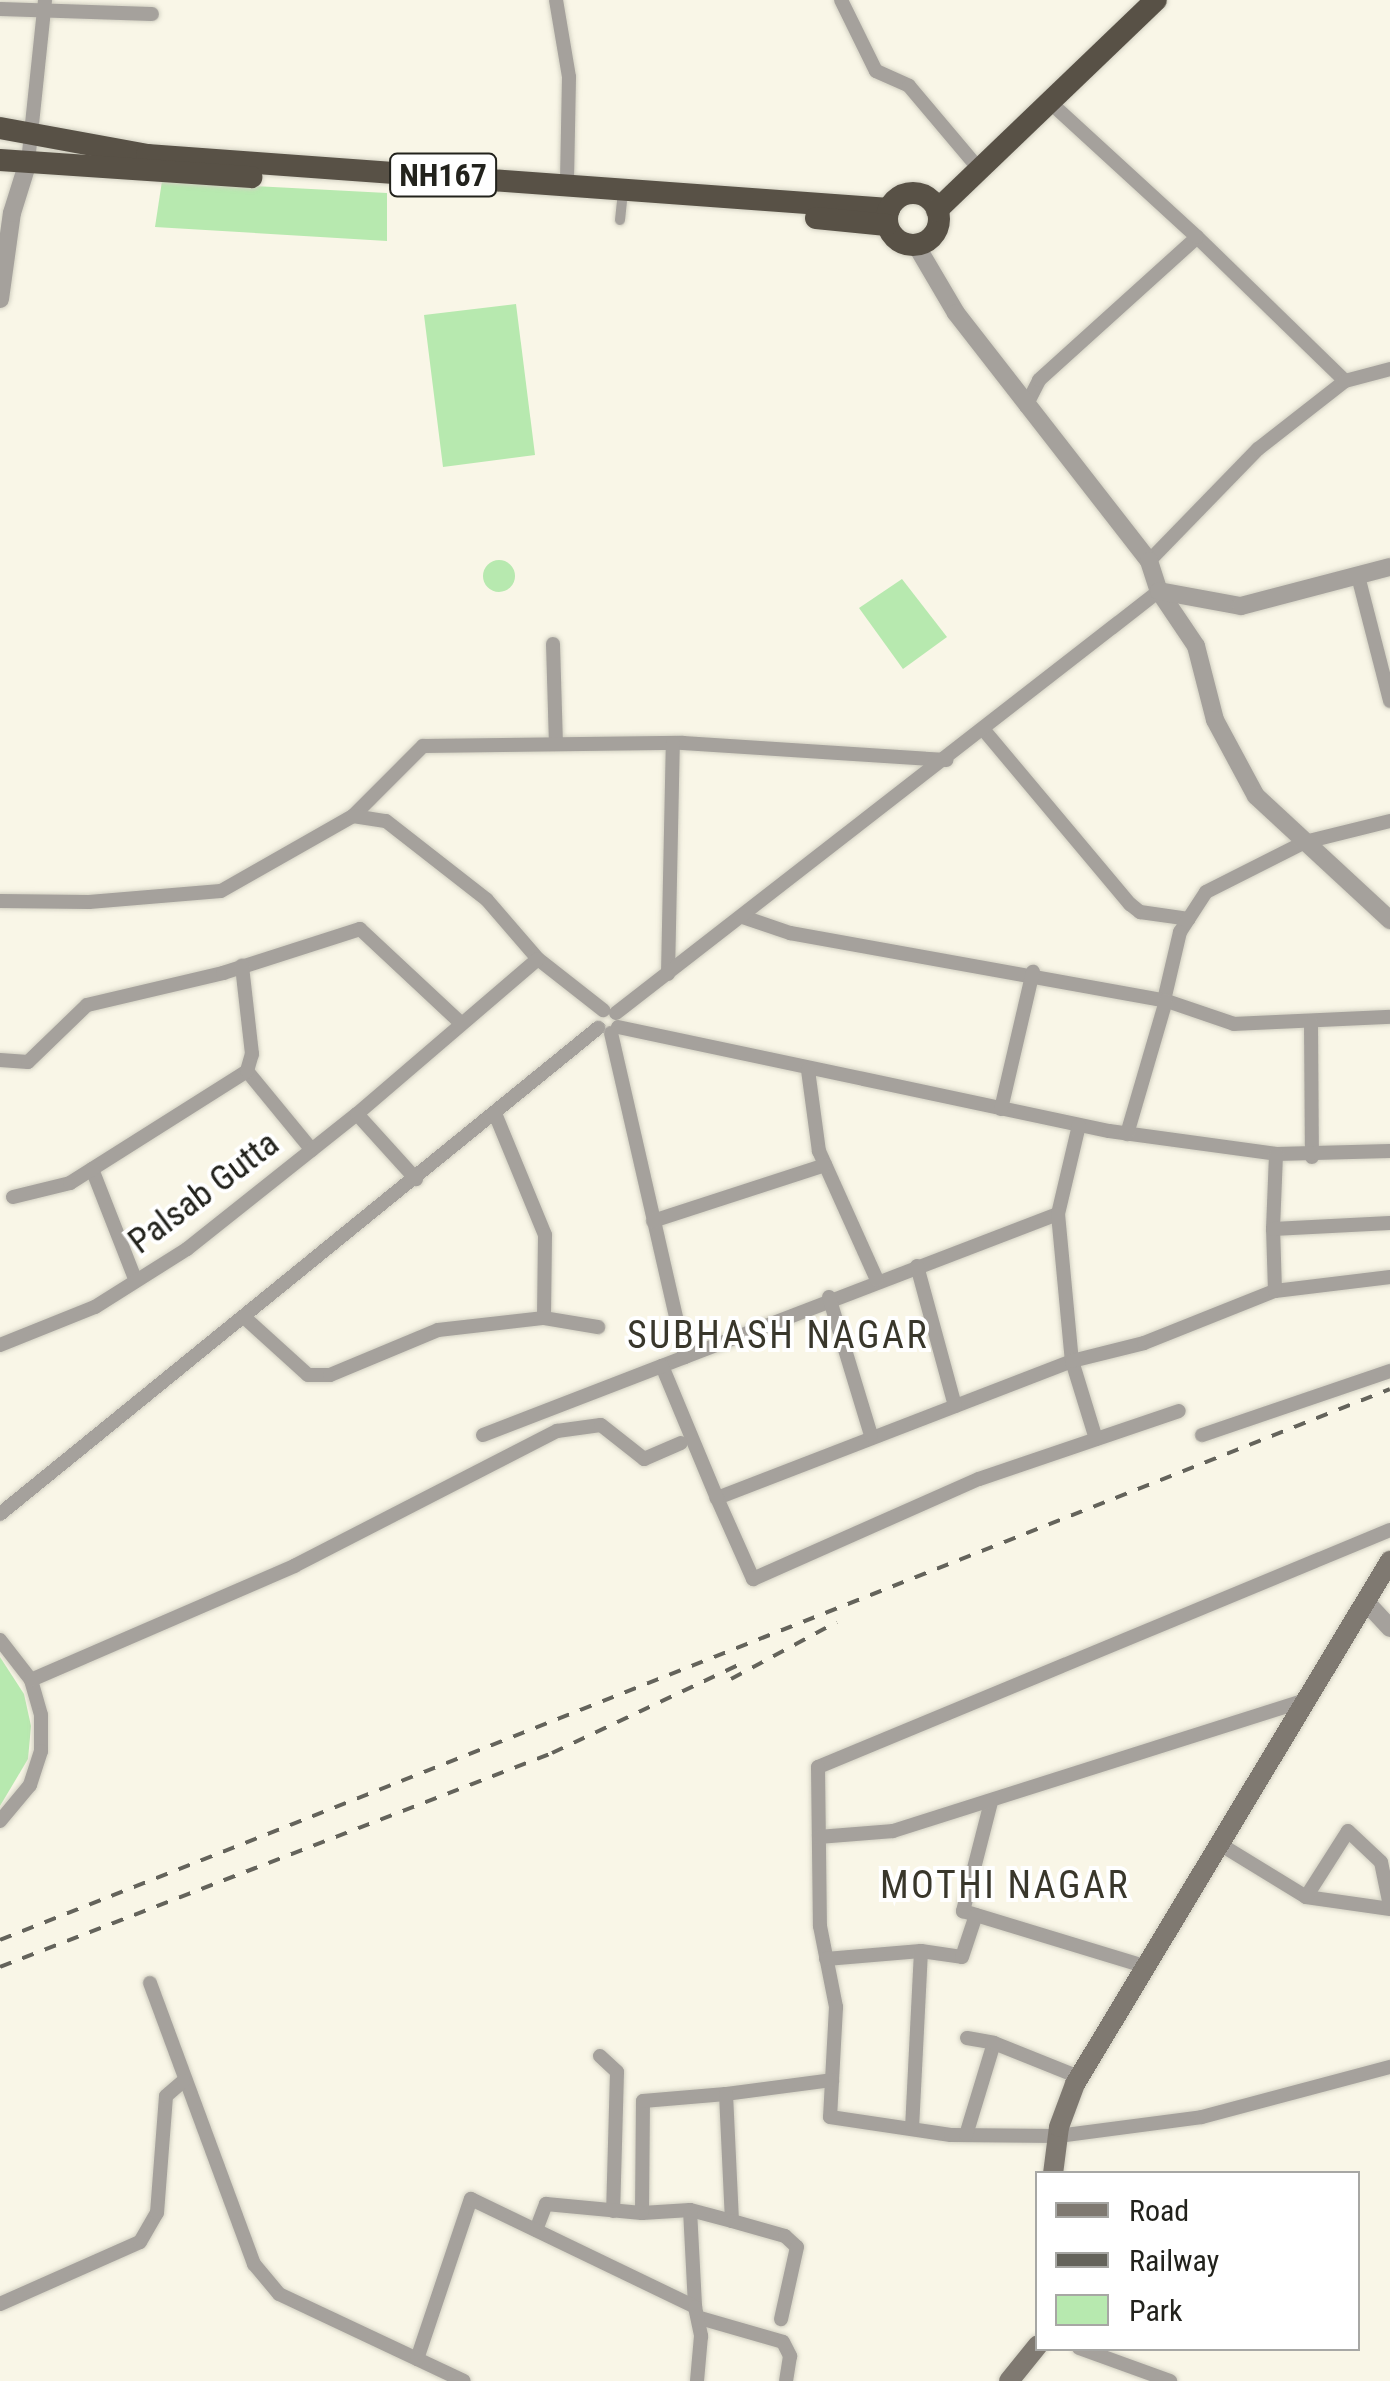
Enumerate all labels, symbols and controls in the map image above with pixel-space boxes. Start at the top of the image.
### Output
road number: NH167 [388,148,498,202]
street label: Palsab Gutta [121,1123,287,1263]
district label: SUBHASH NAGAR [627,1313,929,1359]
district label: MOTHI NAGAR [880,1863,1130,1909]
legend [1035,2171,1360,2351]
text: Road [1129,2193,1189,2228]
text: Railway [1129,2243,1219,2278]
text: Park [1129,2293,1183,2328]

